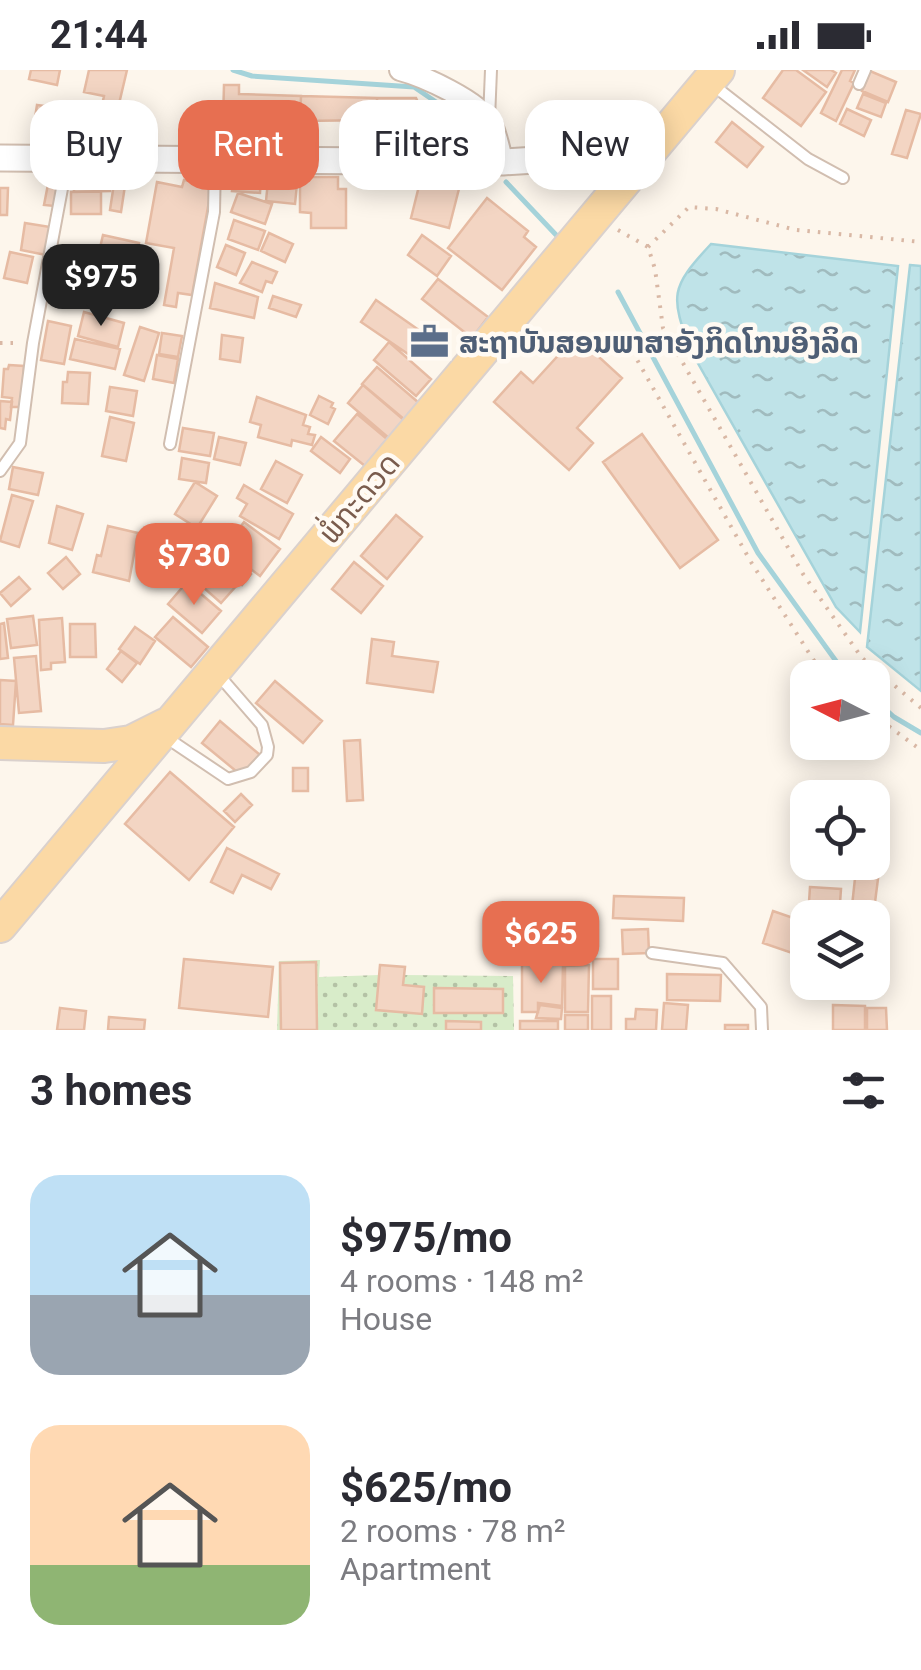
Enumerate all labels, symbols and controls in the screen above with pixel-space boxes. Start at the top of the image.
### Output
text: 21:44 [50,13,148,57]
chip: Buy [30,100,158,190]
chip: Rent [178,100,319,190]
chip: Filters [339,100,505,190]
chip: New [525,100,665,190]
pin: $975 [42,244,160,329]
text: $975 [64,257,138,295]
office icon: ສະຖາບັນສອນພາສາອັງກິດໂກນອິງລິດ [408,321,450,363]
place label: ສະຖາບັນສອນພາສາອັງກິດໂກນອິງລິດ [459,325,859,360]
street label: ພໍ່ກະດວດ [308,443,407,550]
pin: $730 [135,523,253,608]
text: $730 [157,536,231,574]
north arrow [790,660,890,760]
map controls [790,660,890,1000]
button: locate [790,780,890,880]
button: layers [790,900,890,1000]
pin: $625 [482,901,600,986]
text: $625 [504,914,578,952]
icon: filters [836,1063,891,1118]
text: 3 homes [30,1066,192,1115]
text: $975/mo [340,1213,512,1262]
icon: home [110,1215,230,1335]
text: 4 rooms · 148 m² [340,1262,583,1300]
text: House [340,1300,432,1338]
text: $625/mo [340,1463,512,1512]
icon: home [110,1465,230,1585]
text: 2 rooms · 78 m² [340,1512,565,1550]
text: Apartment [340,1550,492,1588]

